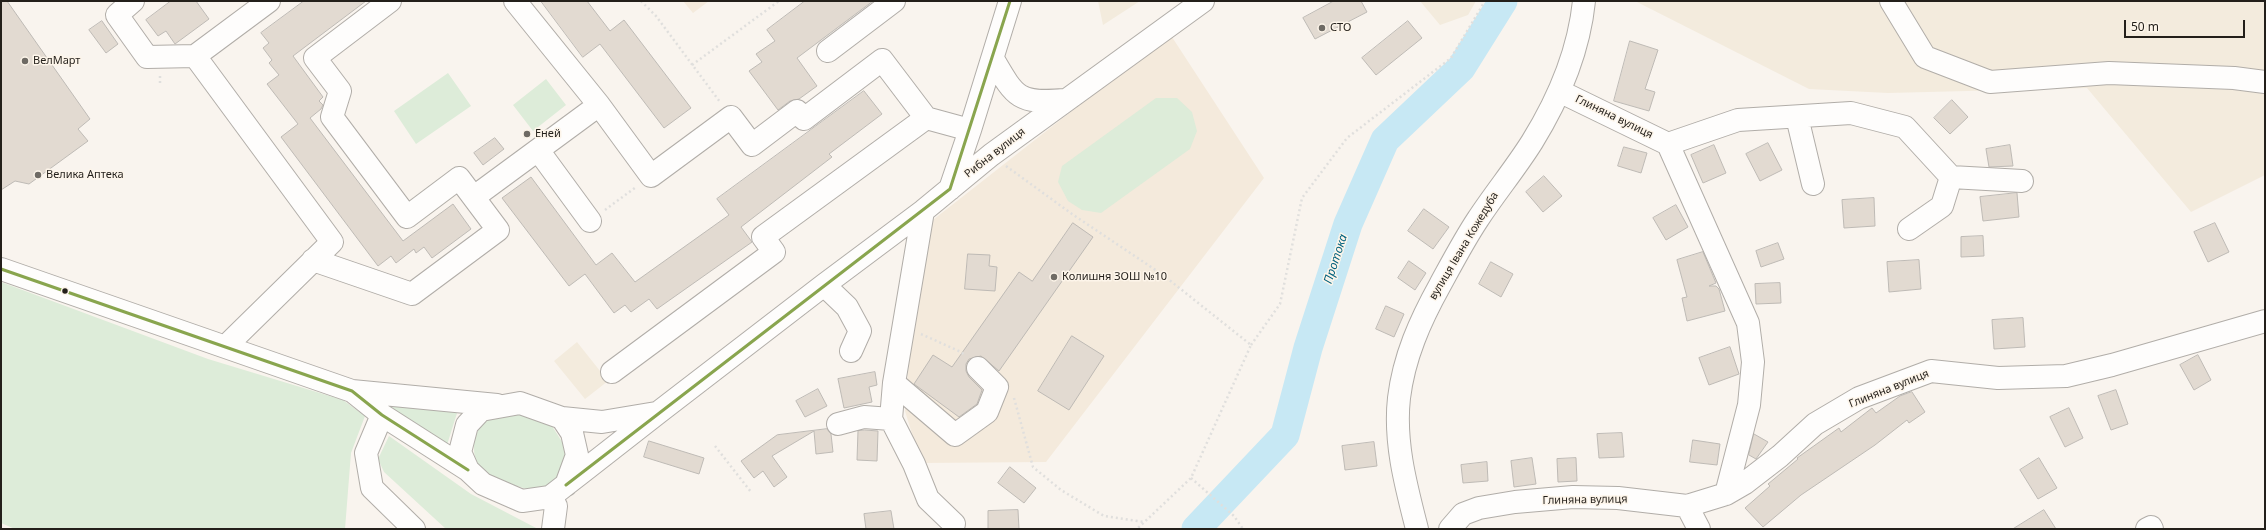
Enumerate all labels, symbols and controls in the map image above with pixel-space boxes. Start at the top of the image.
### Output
scale bar [2126,12,2247,38]
text: 50 m [2131,18,2159,35]
place label: СТО [1330,21,1351,35]
marker: СТО [1317,23,1327,33]
place label: ВелМарт [33,54,80,68]
marker: ВелМарт [20,56,30,66]
street label: Глиняна вулиця [1573,92,1655,142]
street label: Рибна вулиця [962,125,1028,181]
place label: Еней [535,127,561,141]
marker: Еней [522,129,532,139]
place label: Велика Аптека [46,168,124,182]
marker: Велика Аптека [33,170,43,180]
street label: вулиця Івана Кожедуба [1427,190,1501,302]
water label: Протока [1321,232,1351,286]
place label: Колишня ЗОШ №10 [1062,270,1167,284]
marker: Колишня ЗОШ №10 [1049,272,1059,282]
unlabelled marker [60,286,70,296]
street label: Глиняна вулиця [1847,367,1931,411]
street label: Глиняна вулиця [1542,493,1628,507]

